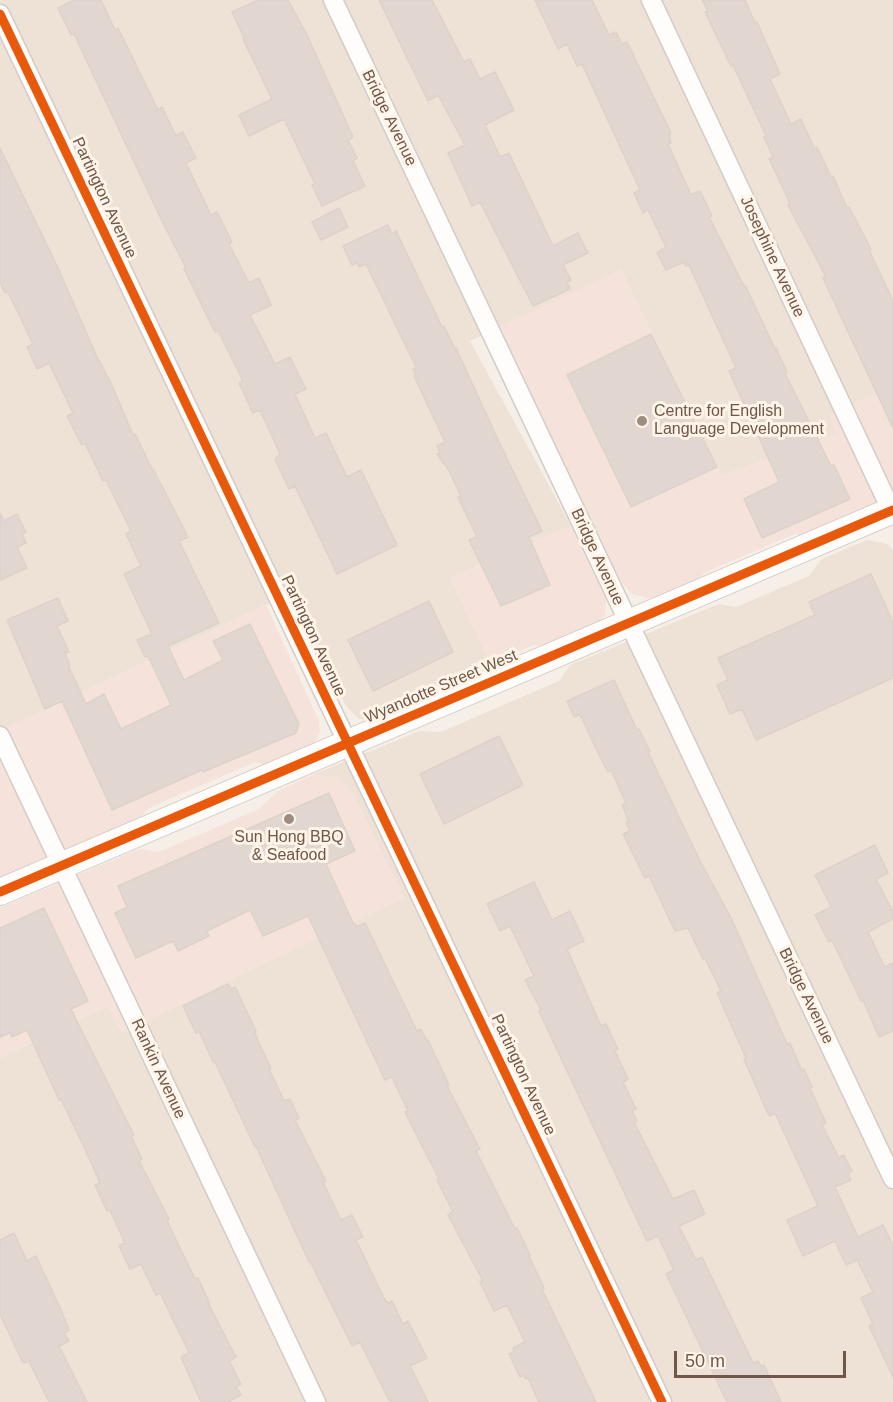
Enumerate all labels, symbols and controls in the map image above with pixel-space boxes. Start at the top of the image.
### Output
street label: Bridge Avenue [357,67,421,169]
street label: Partington Avenue [68,134,140,262]
street label: Josephine Avenue [736,193,808,321]
place label: Centre for English Language Development [654,402,824,440]
marker: Centre for English Language Development [635,414,649,428]
street label: Bridge Avenue [566,506,628,608]
street label: Partington Avenue [277,572,349,700]
street label: Wyandotte Street West [362,646,520,728]
marker: Sun Hong BBQ & Seafood [282,812,296,826]
place label: Sun Hong BBQ & Seafood [234,828,344,866]
street label: Bridge Avenue [774,945,838,1047]
street label: Partington Avenue [487,1011,559,1139]
street label: Rankin Avenue [126,1016,190,1122]
scale bar [677,1339,850,1377]
text: 50 m [685,1351,725,1371]

